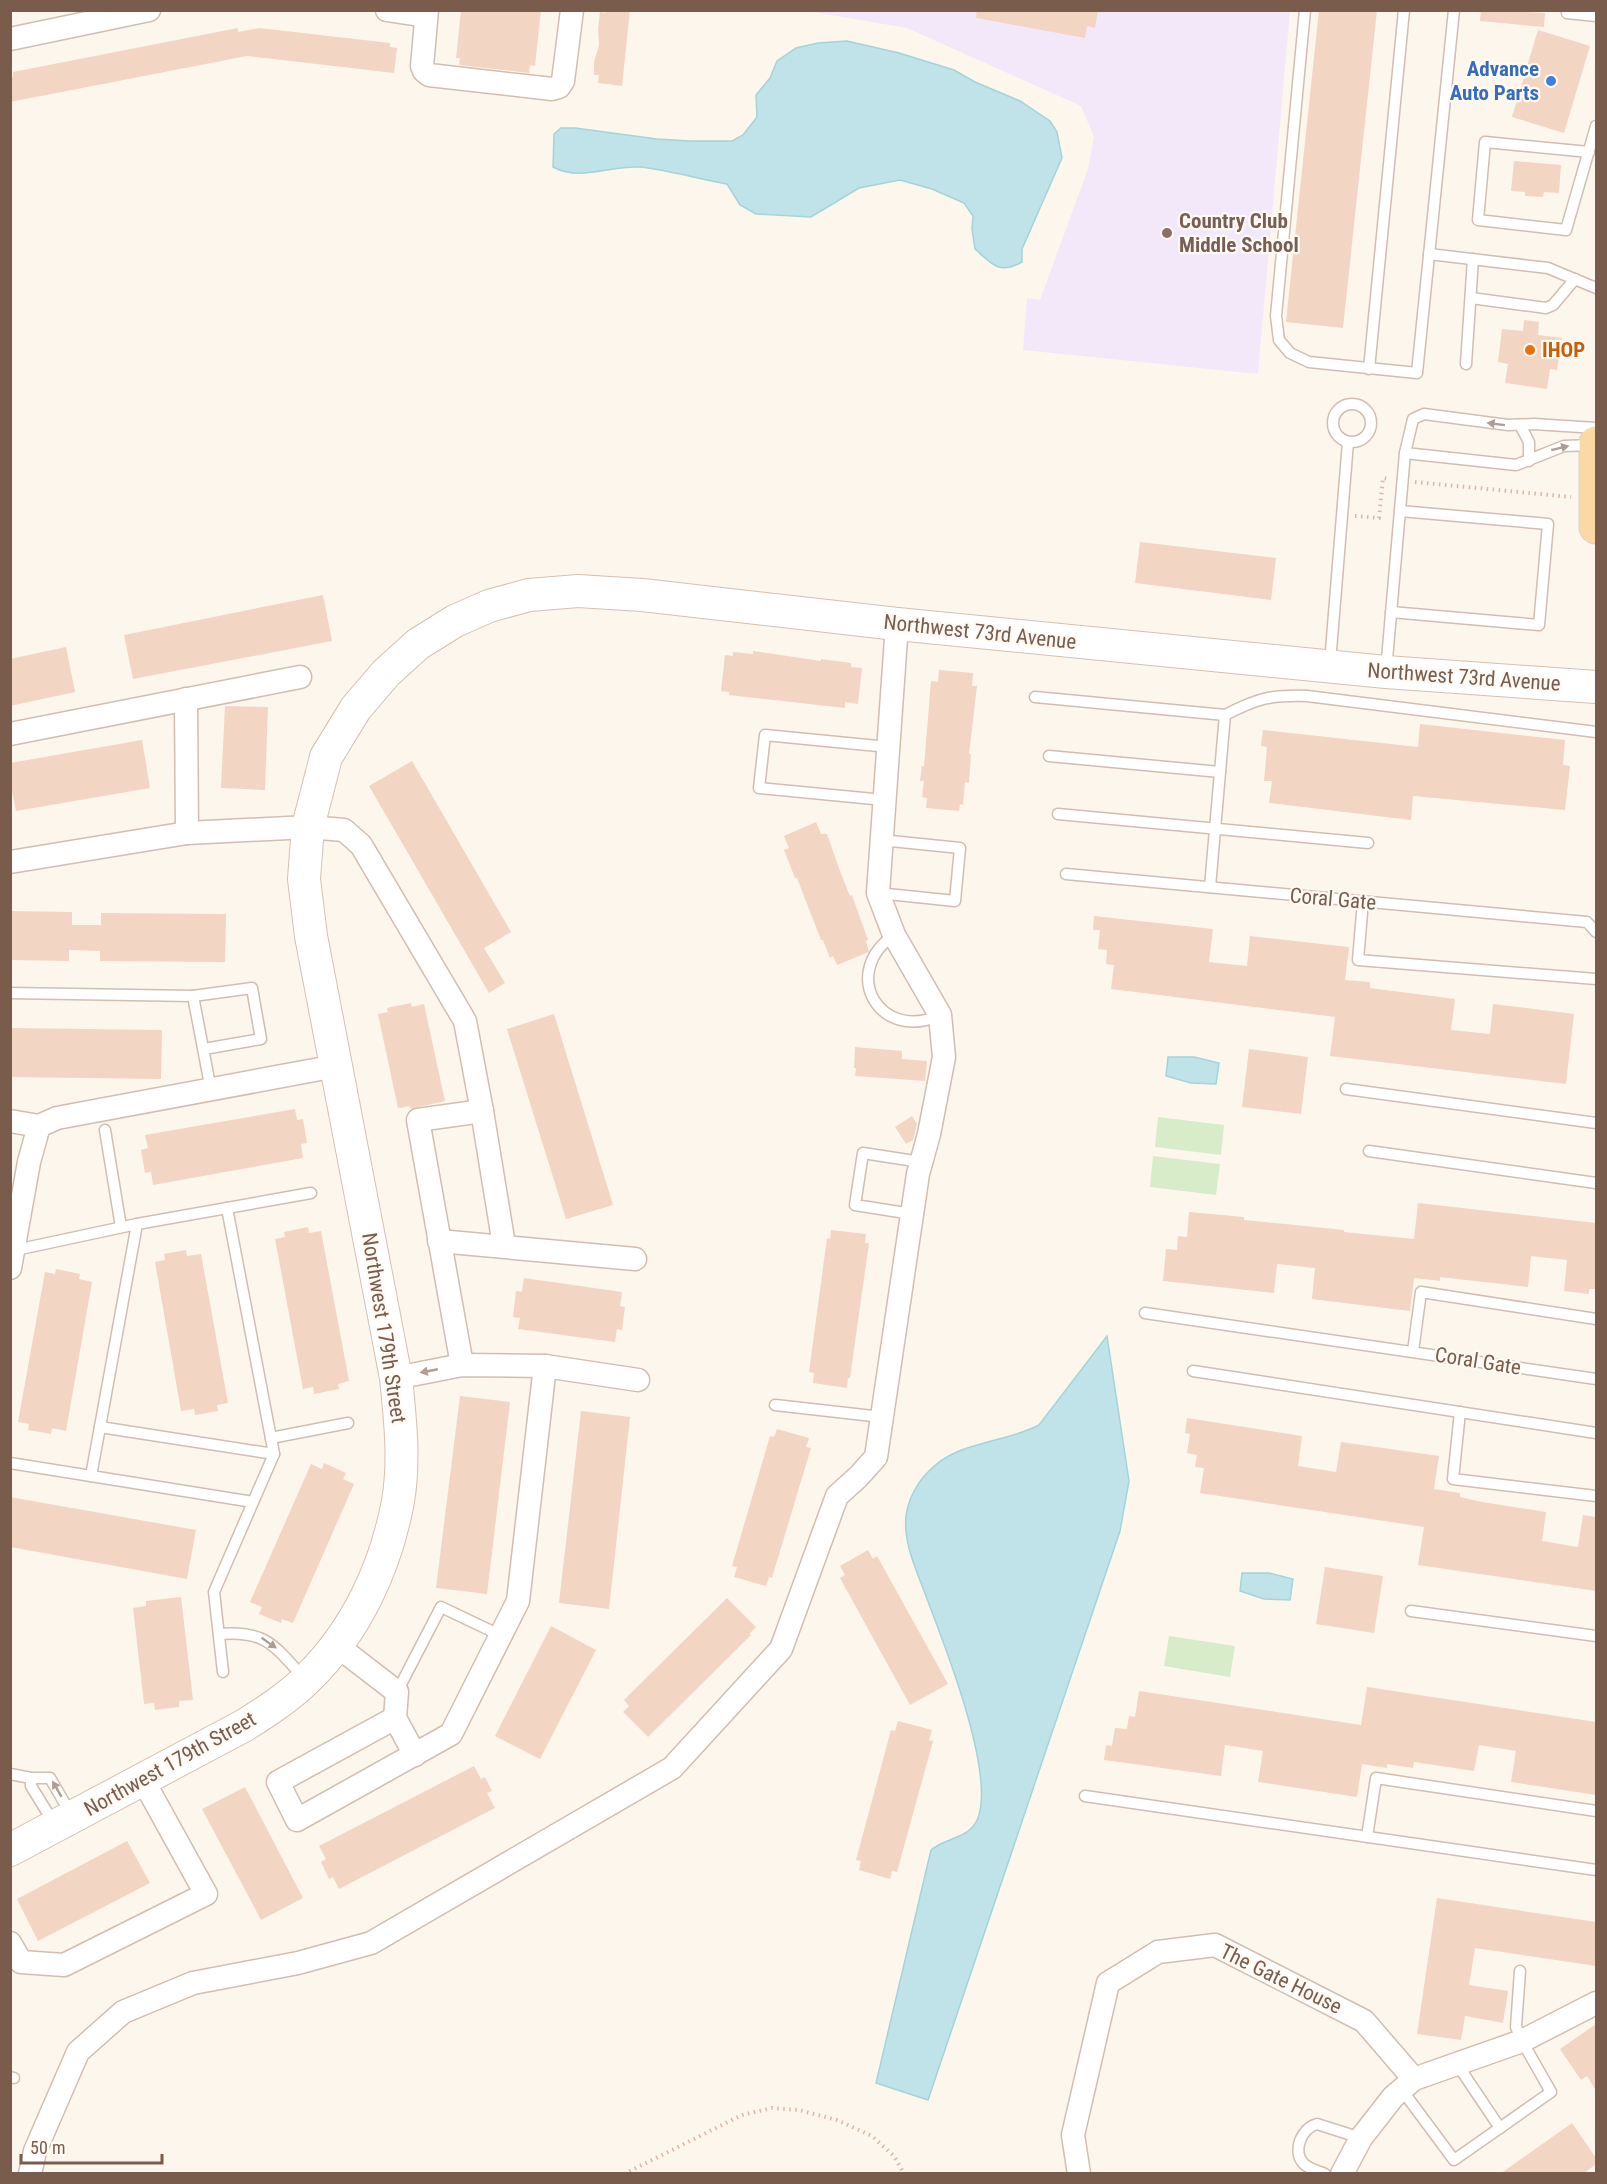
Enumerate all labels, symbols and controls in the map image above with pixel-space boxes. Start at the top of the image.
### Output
place label: Advance Auto Parts [1450,57,1539,105]
marker: Advance Auto Parts [1544,74,1558,88]
place label: Country Club Middle School [1179,209,1299,257]
marker: Country Club Middle School [1160,226,1174,240]
place label: IHOP [1542,338,1585,362]
marker: IHOP [1523,343,1537,357]
one-way arrow [1487,419,1506,428]
one-way arrow [1551,443,1569,453]
street label: Northwest 73rd Avenue [882,610,1078,654]
street label: Northwest 73rd Avenue [1367,658,1562,696]
street label: Coral Gate [1289,883,1377,915]
street label: Northwest 179th Street [357,1231,411,1425]
street label: Coral Gate [1433,1342,1523,1380]
one-way arrow [420,1367,439,1376]
one-way arrow [260,1637,276,1649]
street label: Northwest 179th Street [80,1707,260,1821]
one-way arrow [52,1780,62,1797]
street label: The Gate House [1216,1939,1346,2019]
scale bar [21,2127,162,2165]
text: 50 m [30,2137,65,2158]

